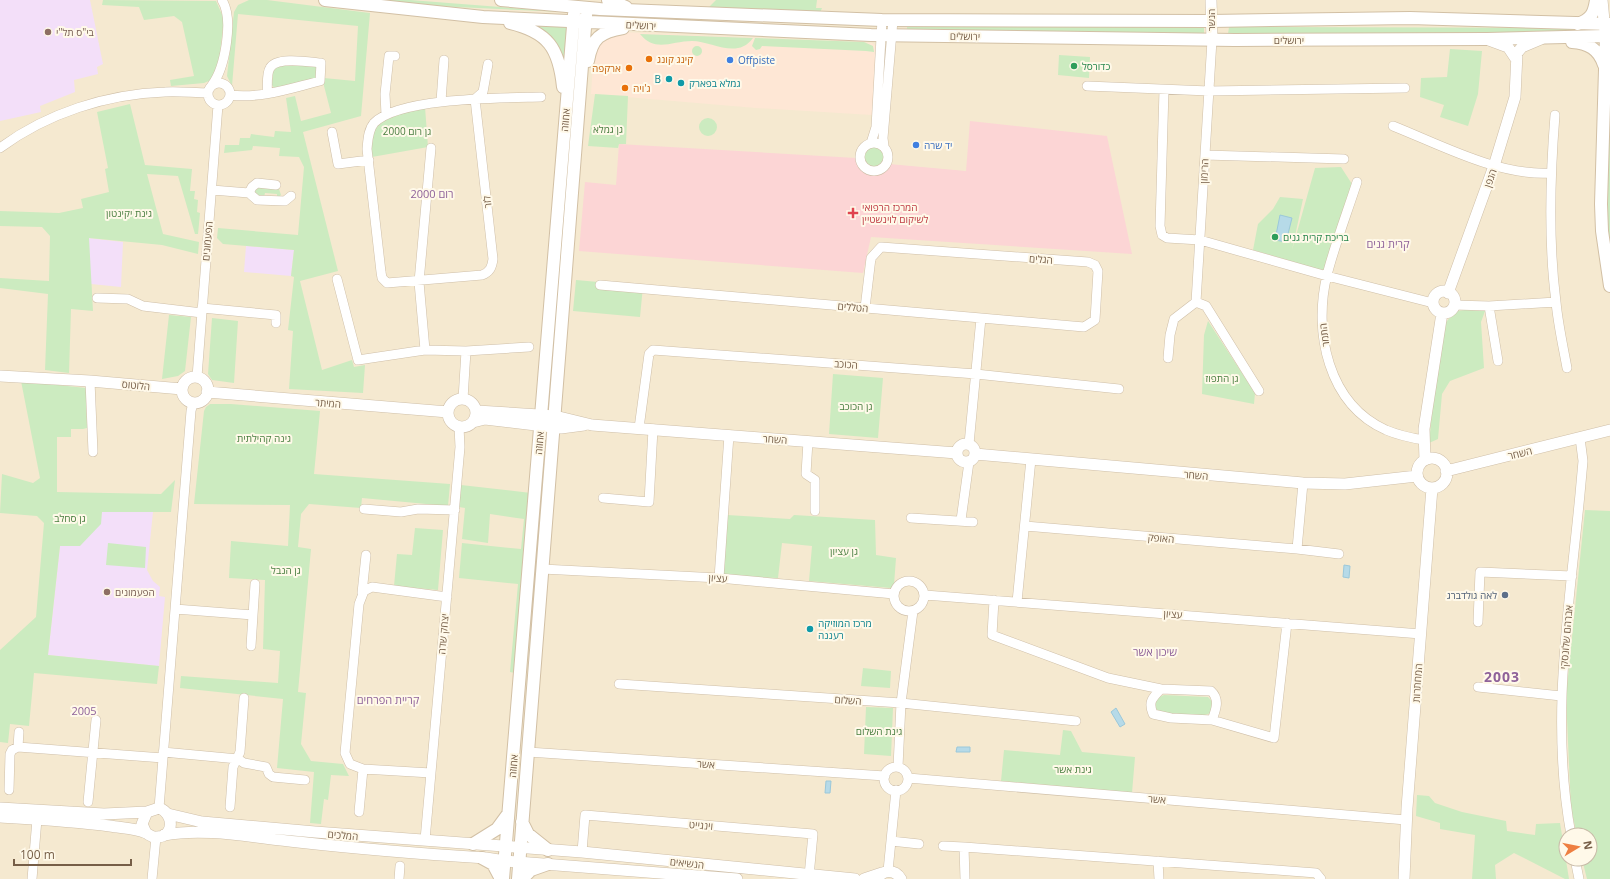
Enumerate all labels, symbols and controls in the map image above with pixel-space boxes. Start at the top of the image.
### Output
street label: הנשר [1204,9,1218,31]
street label: ירושלים [625,17,657,33]
place label: בי"ס תל"י [56,25,95,39]
marker: בי"ס תל"י [43,27,53,37]
street label: ירושלים [950,29,980,43]
street label: ירושלים [1274,33,1304,47]
place label: קינג קונג [657,52,693,66]
place label: Offpiste [738,53,775,67]
marker: קינג קונג [644,54,654,64]
marker: Offpiste [725,55,735,65]
place label: כדורסל [1082,59,1110,73]
place label: ארקפה [592,61,621,75]
marker: כדורסל [1069,61,1079,71]
marker: ארקפה [624,63,634,73]
place label: B [655,72,661,86]
marker: B [664,74,674,84]
place label: גמלא בפארק [689,76,741,90]
marker: גמלא בפארק [676,78,686,88]
place label: ג'ויה [633,81,650,95]
marker: ג'ויה [620,83,630,93]
street label: אחוזה [557,108,573,132]
park label: גן גמלא [593,122,623,136]
park label: גן רום 2000 [383,124,431,138]
place label: יד שרה [924,138,952,152]
marker: יד שרה [911,140,921,150]
street label: הרימון [1196,158,1212,184]
street label: הגפן [1480,167,1500,189]
district label: רום 2000 [410,186,454,201]
street label: לזר [479,195,495,209]
place label: המרכז הרפואי לשיקום לוינשטיין [862,200,929,226]
park label: גינת יקינטון [106,206,152,220]
marker: המרכז הרפואי לשיקום לוינשטיין [847,207,859,219]
street label: הפעמונים [198,221,216,261]
place label: בריכת קרית גנים [1283,230,1349,244]
marker: בריכת קרית גנים [1270,232,1280,242]
district label: קרית גנים [1366,236,1410,251]
street label: הגלים [1029,251,1053,267]
street label: הטללים [837,299,869,315]
street label: התמר [1316,322,1332,348]
street label: הכוכב [834,356,858,372]
park label: גן התפוז [1206,371,1238,385]
street label: הלוטוס [121,377,151,393]
street label: המיתר [314,395,342,411]
park label: גן הכוכב [840,399,872,413]
park label: גינה קהילתית [237,431,291,445]
street label: אחוזה [531,431,547,455]
street label: השחר [762,431,788,447]
street label: השחר [1506,443,1534,463]
street label: השחר [1183,467,1209,483]
park label: גן סחלב [54,511,86,525]
street label: האופק [1147,530,1175,546]
park label: גן עציון [830,544,858,558]
park label: גן הנבל [271,563,301,577]
street label: עציון [708,570,728,586]
place label: הפעמונים [115,585,155,599]
marker: הפעמונים [102,587,112,597]
place label: לאה גולדברג [1447,588,1497,602]
marker: לאה גולדברג [1500,590,1510,600]
street label: אברהם שלונסקי [1556,604,1576,670]
street label: עציון [1163,606,1183,622]
street label: יצחק שדה [434,613,452,655]
place label: מרכז המוזיקה רעננה [818,616,872,642]
marker: מרכז המוזיקה רעננה [805,624,815,634]
district label: שיכון אשר [1133,644,1177,659]
street label: המחתרות [1409,663,1425,703]
district label: 2003 [1484,667,1520,686]
district label: קריית הפרחים [357,692,420,707]
street label: השלום [834,692,862,708]
district label: 2005 [71,703,97,718]
park label: גינת השלום [856,724,902,738]
street label: אחוזה [505,754,521,778]
street label: אשר [697,756,716,772]
park label: גינת אשר [1054,762,1092,776]
street label: אשר [1147,791,1167,807]
street label: וינגייט [688,817,714,833]
street label: המלכים [327,827,359,843]
north arrow [1558,827,1598,867]
text: N [1580,839,1597,851]
scale bar [14,841,131,867]
text: 100 m [20,846,55,863]
street label: הנשיאים [669,854,705,872]

